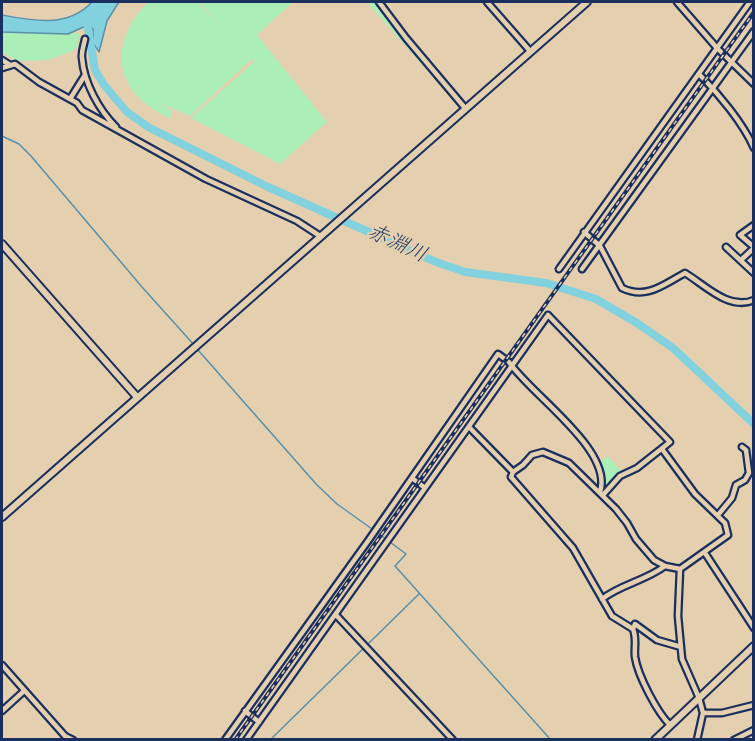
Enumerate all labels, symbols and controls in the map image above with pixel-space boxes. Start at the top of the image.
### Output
water label: 赤淵川 [363,219,431,269]

